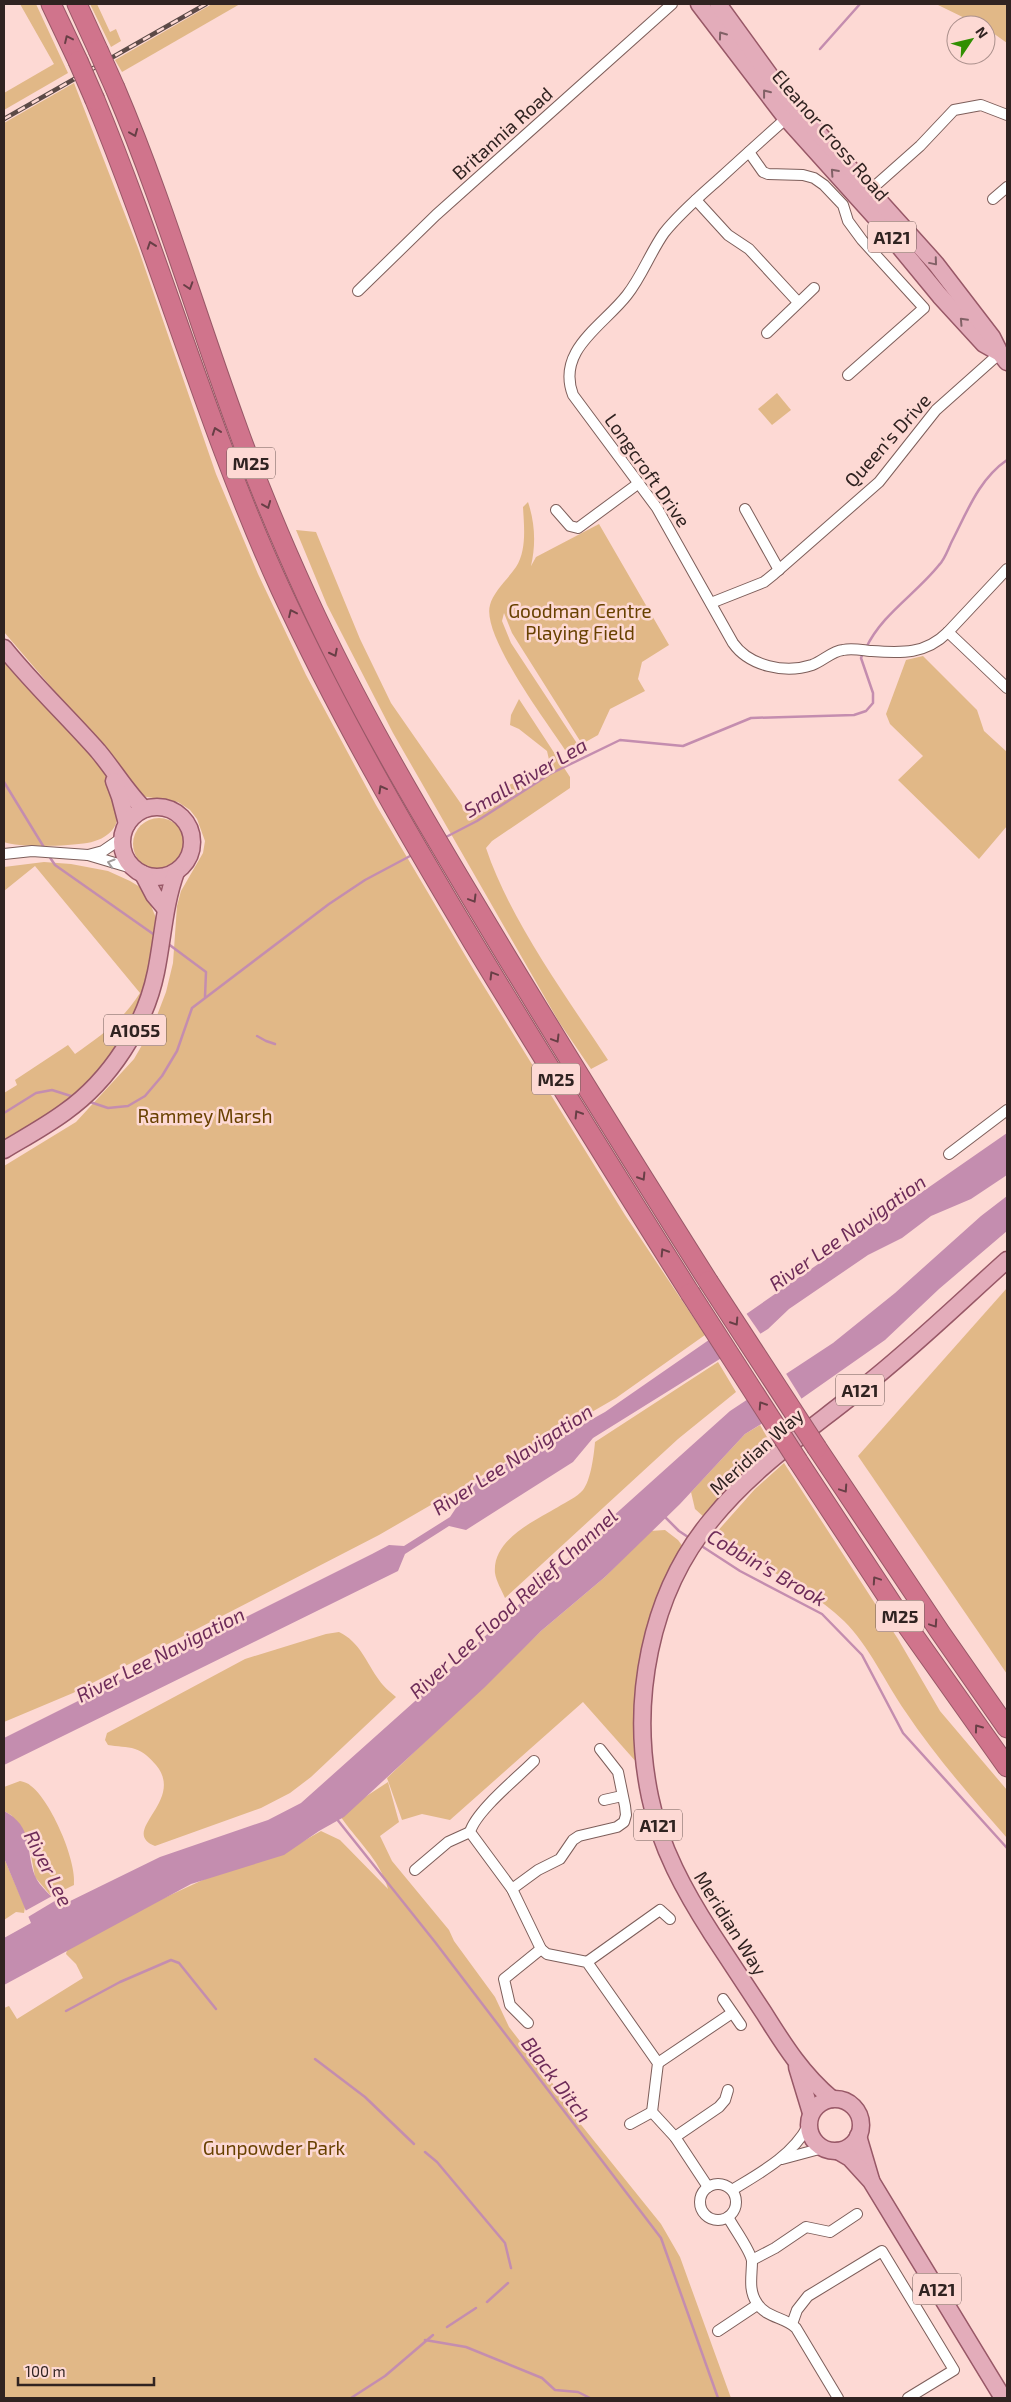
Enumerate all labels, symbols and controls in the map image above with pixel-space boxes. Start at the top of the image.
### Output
north arrow [946,15,996,65]
text: N [972,23,992,41]
one-way arrow [719,31,728,41]
one-way arrow [64,35,74,44]
street label: Eleanor Cross Road [768,65,894,205]
street label: Britannia Road [447,82,557,184]
one-way arrow [762,89,771,98]
one-way arrow [128,128,139,137]
one-way arrow [831,169,840,178]
road number: A121 [868,222,916,252]
one-way arrow [147,241,157,249]
one-way arrow [929,256,937,265]
one-way arrow [184,281,194,290]
one-way arrow [960,318,969,327]
street label: Queen's Drive [839,389,935,491]
street label: Longcroft Drive [600,409,696,531]
one-way arrow [212,427,222,436]
road number: M25 [227,448,275,478]
one-way arrow [261,500,271,509]
park label: Goodman Centre Playing Field [508,599,652,644]
one-way arrow [287,609,298,618]
one-way arrow [328,648,338,657]
water label: Small River Lea [459,732,591,822]
one-way arrow [379,785,389,794]
one-way arrow [108,858,116,868]
one-way arrow [466,894,476,903]
one-way arrow [490,972,500,981]
road number: A1055 [104,1014,166,1046]
one-way arrow [550,1033,560,1042]
road number: M25 [532,1064,580,1094]
park label: Rammey Marsh [138,1104,272,1127]
one-way arrow [575,1110,584,1120]
water label: River Lee Navigation [764,1169,930,1295]
one-way arrow [636,1171,645,1180]
one-way arrow [661,1248,671,1257]
one-way arrow [729,1316,738,1326]
road number: A121 [836,1374,884,1406]
water label: River Lee Navigation [427,1398,597,1520]
one-way arrow [759,1401,768,1411]
street label: Meridian Way [704,1403,808,1499]
one-way arrow [838,1483,847,1493]
water label: River Lee Flood Relief Channel [404,1503,622,1703]
water label: Cobbin's Brook [703,1523,831,1611]
one-way arrow [873,1576,882,1585]
road number: M25 [876,1600,924,1632]
water label: River Lee Navigation [72,1601,248,1707]
one-way arrow [928,1618,937,1628]
one-way arrow [975,1724,984,1734]
road number: A121 [634,1810,682,1840]
water label: River Lee [20,1826,78,1910]
street label: Meridian Way [690,1867,772,1979]
water label: Black Ditch [517,2031,597,2127]
park label: Gunpowder Park [203,2136,346,2159]
road number: A121 [913,2274,961,2304]
scale bar [18,2354,154,2386]
text: 100 m [25,2362,66,2380]

